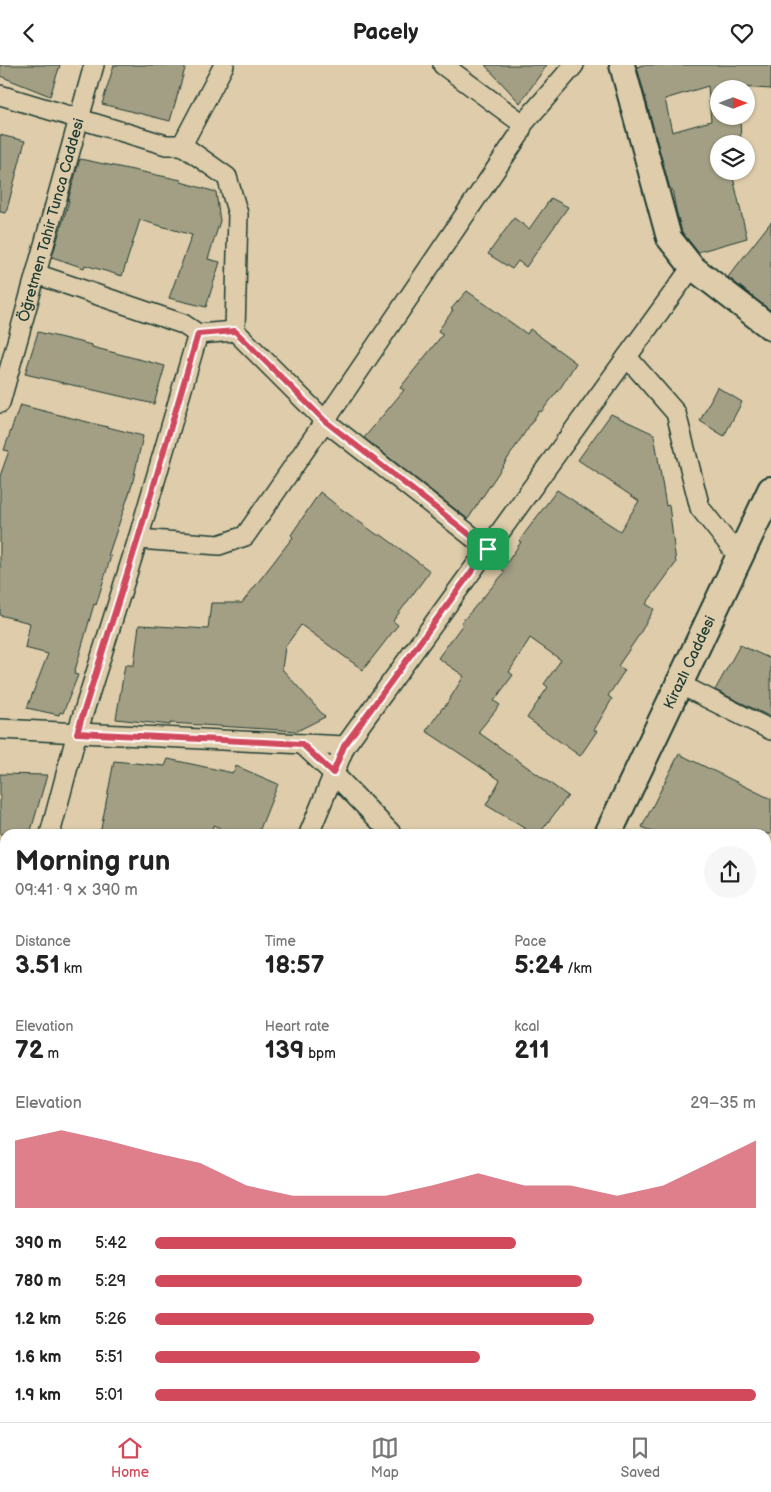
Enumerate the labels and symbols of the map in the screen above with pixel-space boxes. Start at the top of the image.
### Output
north arrow [710,80,755,125]
street label: Öğretmen Tahir Tunca Caddesi [14,116,88,324]
pin [467,528,509,570]
street label: Kirazlı Caddesi [659,612,720,712]

